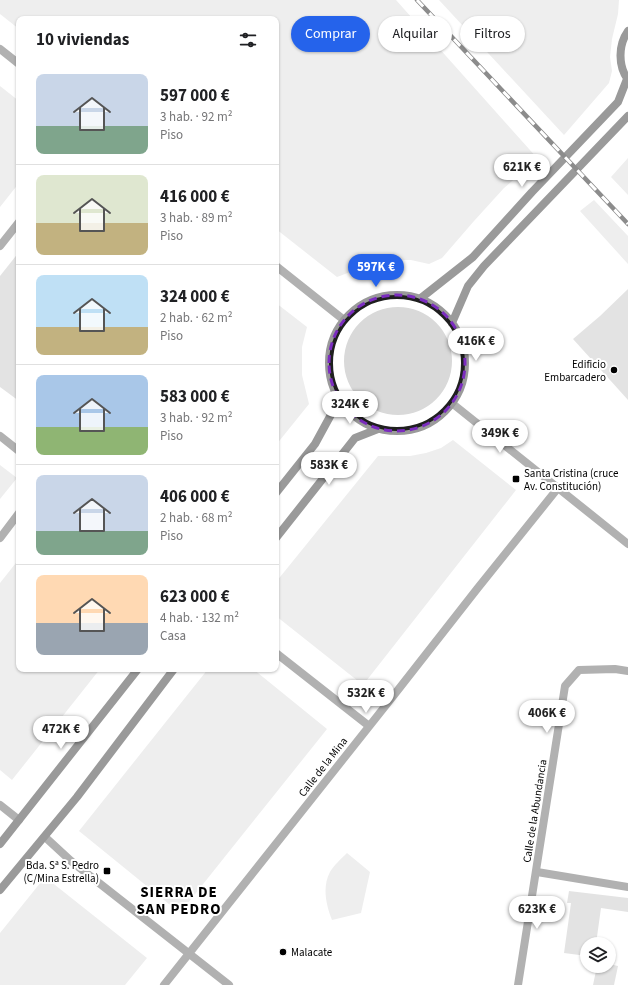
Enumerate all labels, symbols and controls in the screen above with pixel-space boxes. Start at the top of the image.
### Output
chip: Comprar [291,16,370,52]
chip: Alquilar [378,16,452,52]
chip: Filtros [460,16,525,52]
text: 10 viviendas [36,28,129,52]
icon: filters [237,29,259,51]
text: 597 000 € [160,84,230,108]
icon: home [68,90,116,138]
text: 3 hab. · 92 m² [160,108,233,126]
text: Piso [160,126,183,144]
pin: 621K € [489,154,555,188]
text: 621K € [503,158,541,176]
text: 416 000 € [160,185,230,209]
icon: home [68,191,116,239]
text: 3 hab. · 89 m² [160,209,233,227]
text: Piso [160,227,183,245]
pin: 597K € [343,254,409,288]
text: 597K € [357,258,395,276]
text: 324 000 € [160,285,230,309]
icon: home [68,291,116,339]
text: 2 hab. · 62 m² [160,309,233,327]
text: Piso [160,327,183,345]
pin: 416K € [443,328,509,362]
text: 416K € [457,332,495,350]
place label: Edificio Embarcadero [544,357,606,385]
marker: Edificio Embarcadero [609,365,619,375]
text: 583 000 € [160,385,230,409]
icon: home [68,391,116,439]
pin: 324K € [317,391,383,425]
text: 324K € [331,395,369,413]
text: 3 hab. · 92 m² [160,409,233,427]
pin: 349K € [467,420,533,454]
text: 349K € [481,424,519,442]
text: Piso [160,427,183,445]
pin: 583K € [296,452,362,486]
text: 583K € [310,456,348,474]
place label: Santa Cristina (cruce Av. Constitución) [524,466,619,494]
marker: Santa Cristina (cruce Av. Constitución) [511,474,521,484]
text: 406 000 € [160,485,230,509]
icon: home [68,491,116,539]
text: 2 hab. · 68 m² [160,509,233,527]
text: Piso [160,527,183,545]
text: 623 000 € [160,585,230,609]
icon: home [68,591,116,639]
text: 4 hab. · 132 m² [160,609,239,627]
text: Casa [160,627,186,645]
pin: 532K € [333,680,399,714]
text: 532K € [347,684,385,702]
pin: 406K € [514,700,580,734]
text: 406K € [528,704,566,722]
pin: 472K € [28,716,94,750]
text: 472K € [42,720,80,738]
street label: Calle de la Mina [295,734,351,800]
street label: Calle de la Abundancia [519,758,551,864]
place label: Bda. Sª S. Pedro (C/Mina Estrella) [24,858,99,886]
marker: Bda. Sª S. Pedro (C/Mina Estrella) [102,866,112,876]
district label: SIERRA DE SAN PEDRO [136,882,222,920]
pin: 623K € [504,896,570,930]
text: 623K € [518,900,556,918]
map controls [580,937,616,973]
button: layers [580,937,616,973]
place label: Malacate [291,945,333,960]
marker: Malacate [278,947,288,957]

